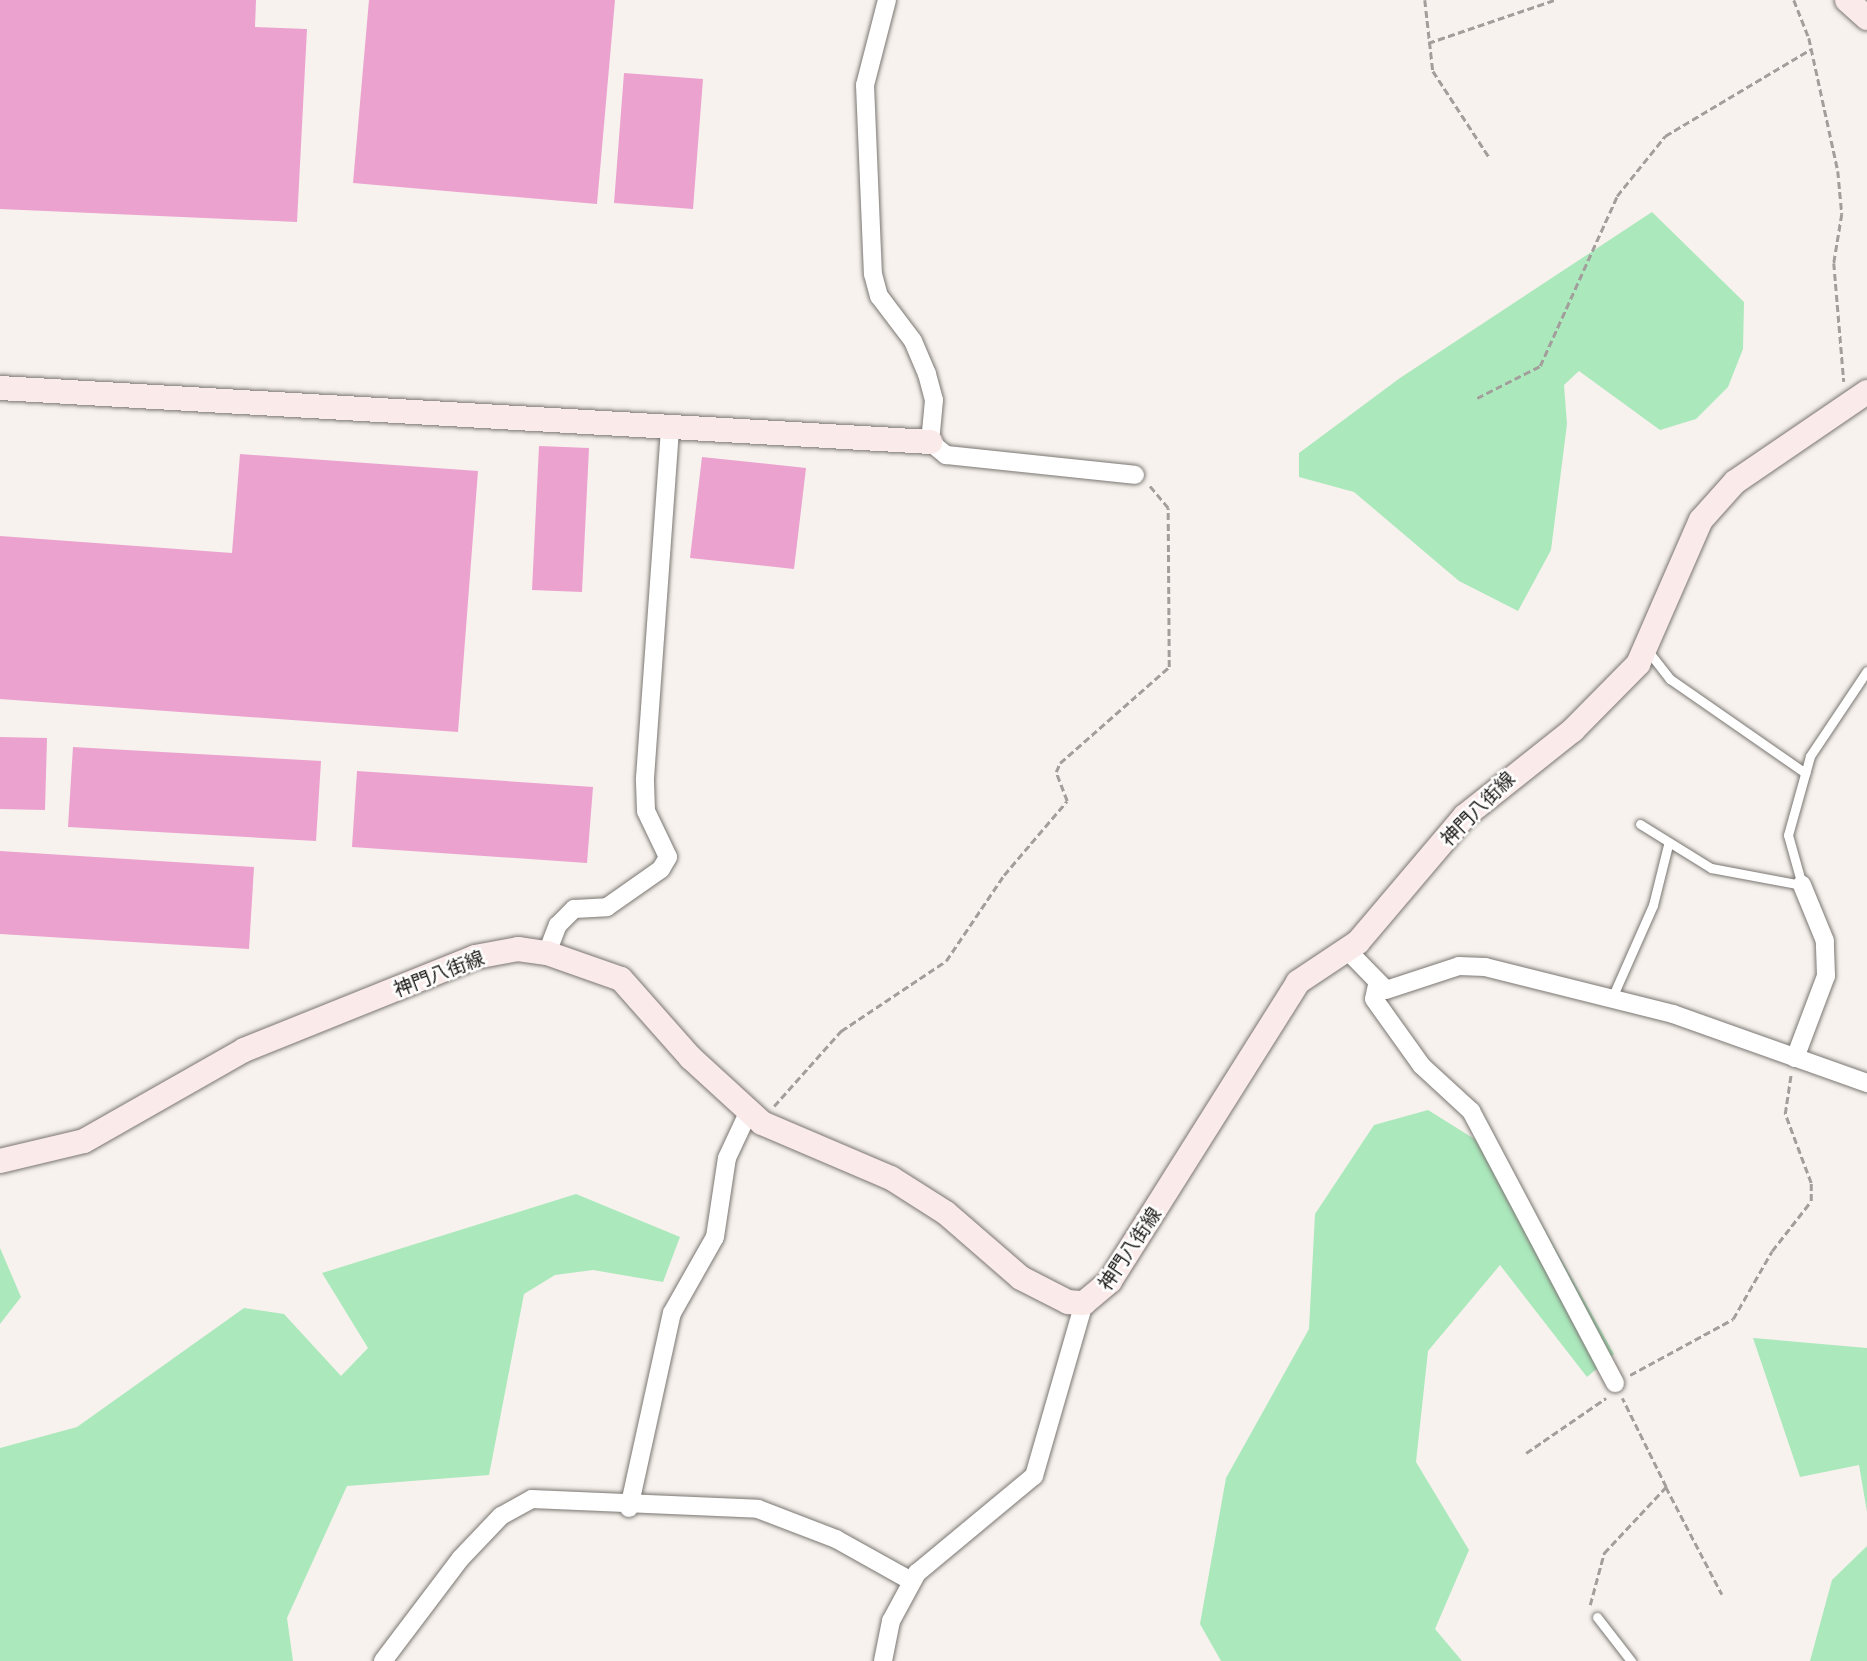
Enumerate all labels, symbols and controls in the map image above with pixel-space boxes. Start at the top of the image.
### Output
street label: 神門八街線 [1436,767,1520,851]
street label: 神門八街線 [391,946,487,1002]
street label: 神門八街線 [1094,1203,1166,1295]

